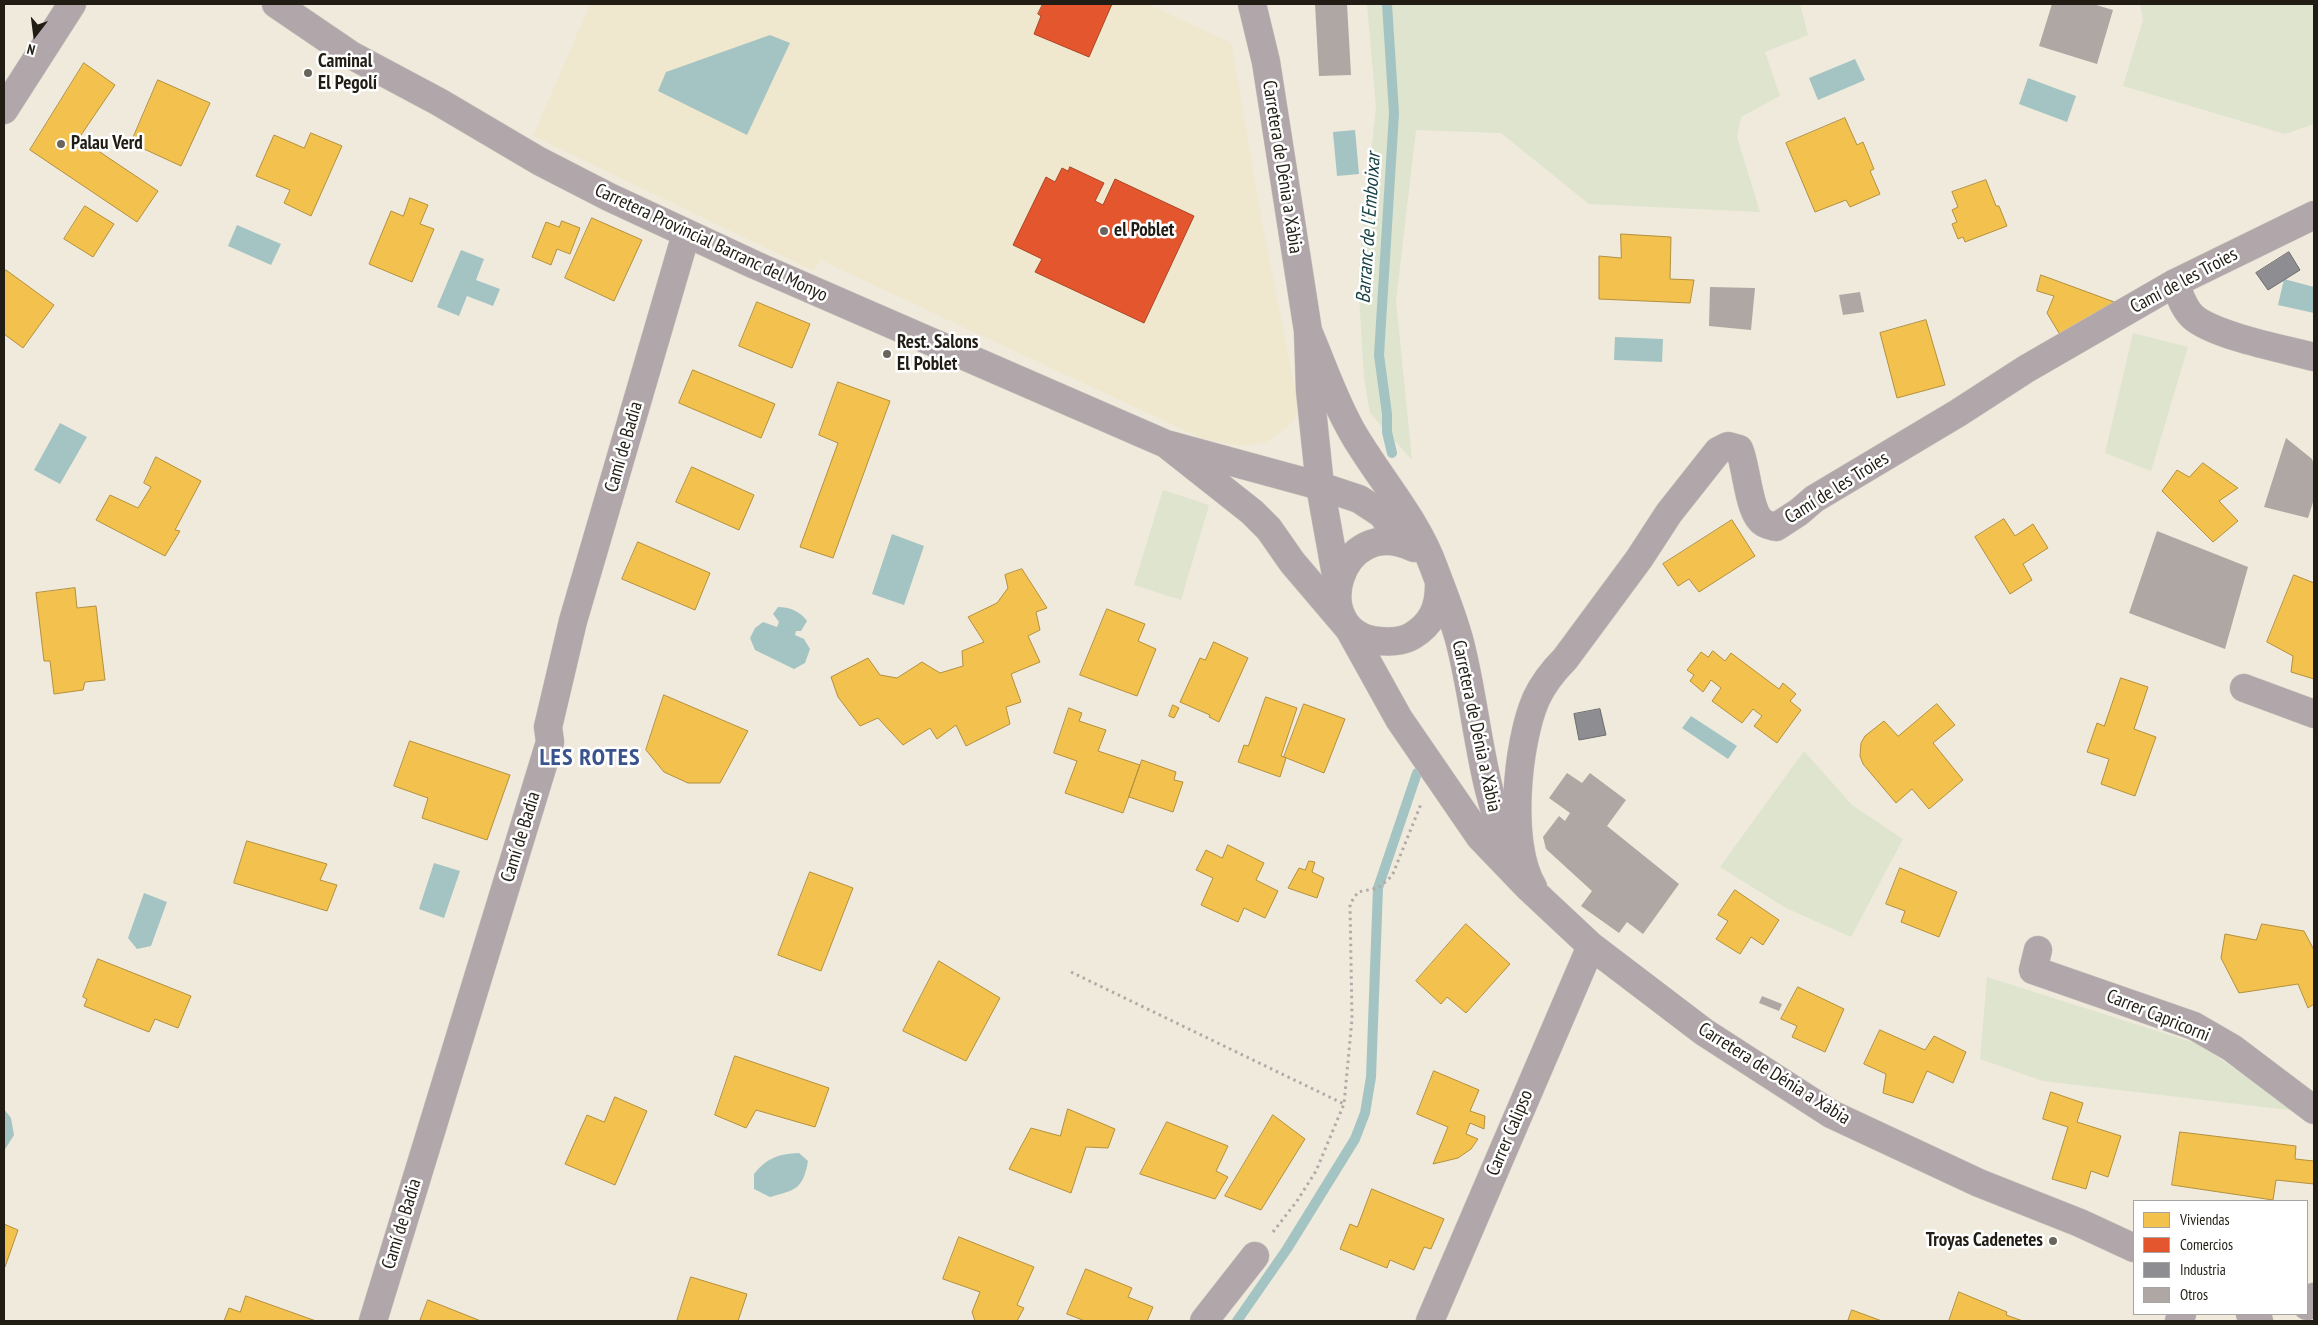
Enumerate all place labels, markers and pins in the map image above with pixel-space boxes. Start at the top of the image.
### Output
place label: Caminal El Pegolí [318,51,377,95]
marker: Caminal El Pegolí [302,67,314,79]
place label: Palau Verd [71,133,143,155]
marker: Palau Verd [55,138,67,150]
place label: el Poblet [1114,220,1174,242]
marker: el Poblet [1098,225,1110,237]
place label: Rest. Salons El Poblet [897,332,978,376]
marker: Rest. Salons El Poblet [881,348,893,360]
place label: Troyas Cadenetes [1926,1230,2043,1252]
marker: Troyas Cadenetes [2047,1235,2059,1247]

